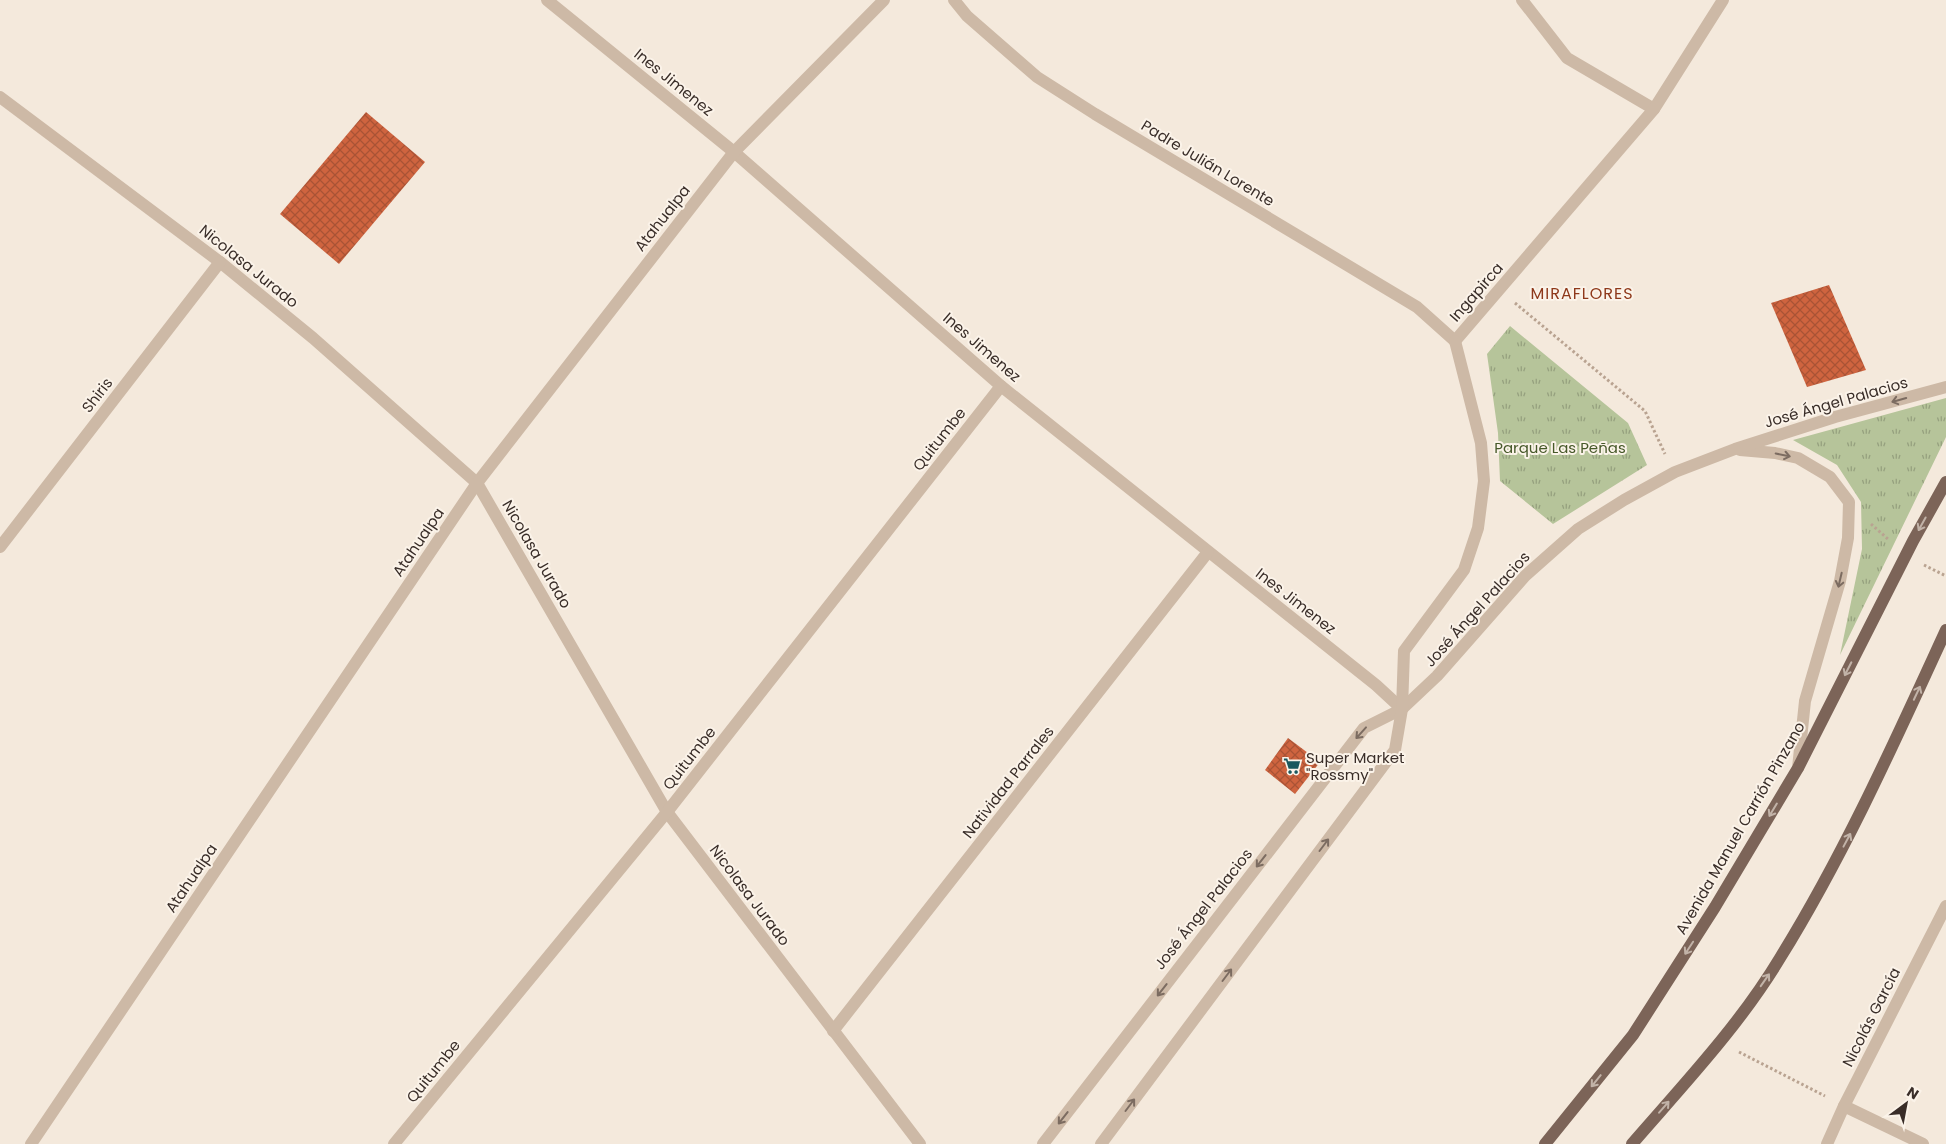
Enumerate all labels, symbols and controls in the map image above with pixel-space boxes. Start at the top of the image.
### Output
street label: Ines Jimenez [630,43,718,121]
street label: Padre Julián Lorente [1137,115,1279,211]
street label: Atahualpa [629,180,695,256]
street label: Nicolasa Jurado [195,220,303,312]
street label: Ingapirca [1444,258,1508,326]
district label: MIRAFLORES [1530,282,1634,305]
street label: Ines Jimenez [939,307,1025,387]
street label: José Ángel Palacios [1762,371,1910,433]
street label: Shiris [77,373,117,417]
one-way arrow [1891,396,1907,406]
street label: Quitumbe [908,403,970,475]
park label: Parque Las Peñas [1494,437,1626,458]
one-way arrow [1775,450,1791,460]
street label: Nicolasa Jurado [497,496,577,612]
street label: Atahualpa [387,503,449,581]
one-way arrow [1917,516,1927,531]
street label: José Ángel Palacios [1420,547,1535,671]
street label: Ines Jimenez [1251,563,1341,639]
one-way arrow [1835,571,1844,587]
one-way arrow [1843,661,1853,676]
one-way arrow [1912,686,1922,701]
street label: Avenida Manuel Carrión Pinzano [1670,718,1810,938]
street label: Natividad Parrales [957,721,1059,843]
street label: Quitumbe [658,722,720,794]
one-way arrow [1355,726,1366,739]
place label: Super Market "Rossmy" [1306,747,1405,785]
supermarket icon: Super Market "Rossmy" [1282,756,1302,776]
one-way arrow [1768,802,1778,816]
one-way arrow [1842,833,1852,848]
street label: Atahualpa [160,839,222,917]
one-way arrow [1319,839,1330,852]
street label: Nicolasa Jurado [705,840,795,950]
street label: José Ángel Palacios [1149,844,1257,974]
one-way arrow [1256,854,1266,868]
one-way arrow [1684,941,1694,955]
street label: Nicolás García [1837,964,1905,1070]
one-way arrow [1222,968,1232,982]
one-way arrow [1760,973,1770,987]
one-way arrow [1156,983,1167,996]
street label: Quitumbe [401,1035,465,1107]
one-way arrow [1590,1075,1601,1088]
north arrow [1881,1079,1931,1129]
text: N [1903,1082,1923,1104]
one-way arrow [1125,1098,1135,1112]
one-way arrow [1658,1101,1670,1114]
one-way arrow [1057,1111,1068,1124]

